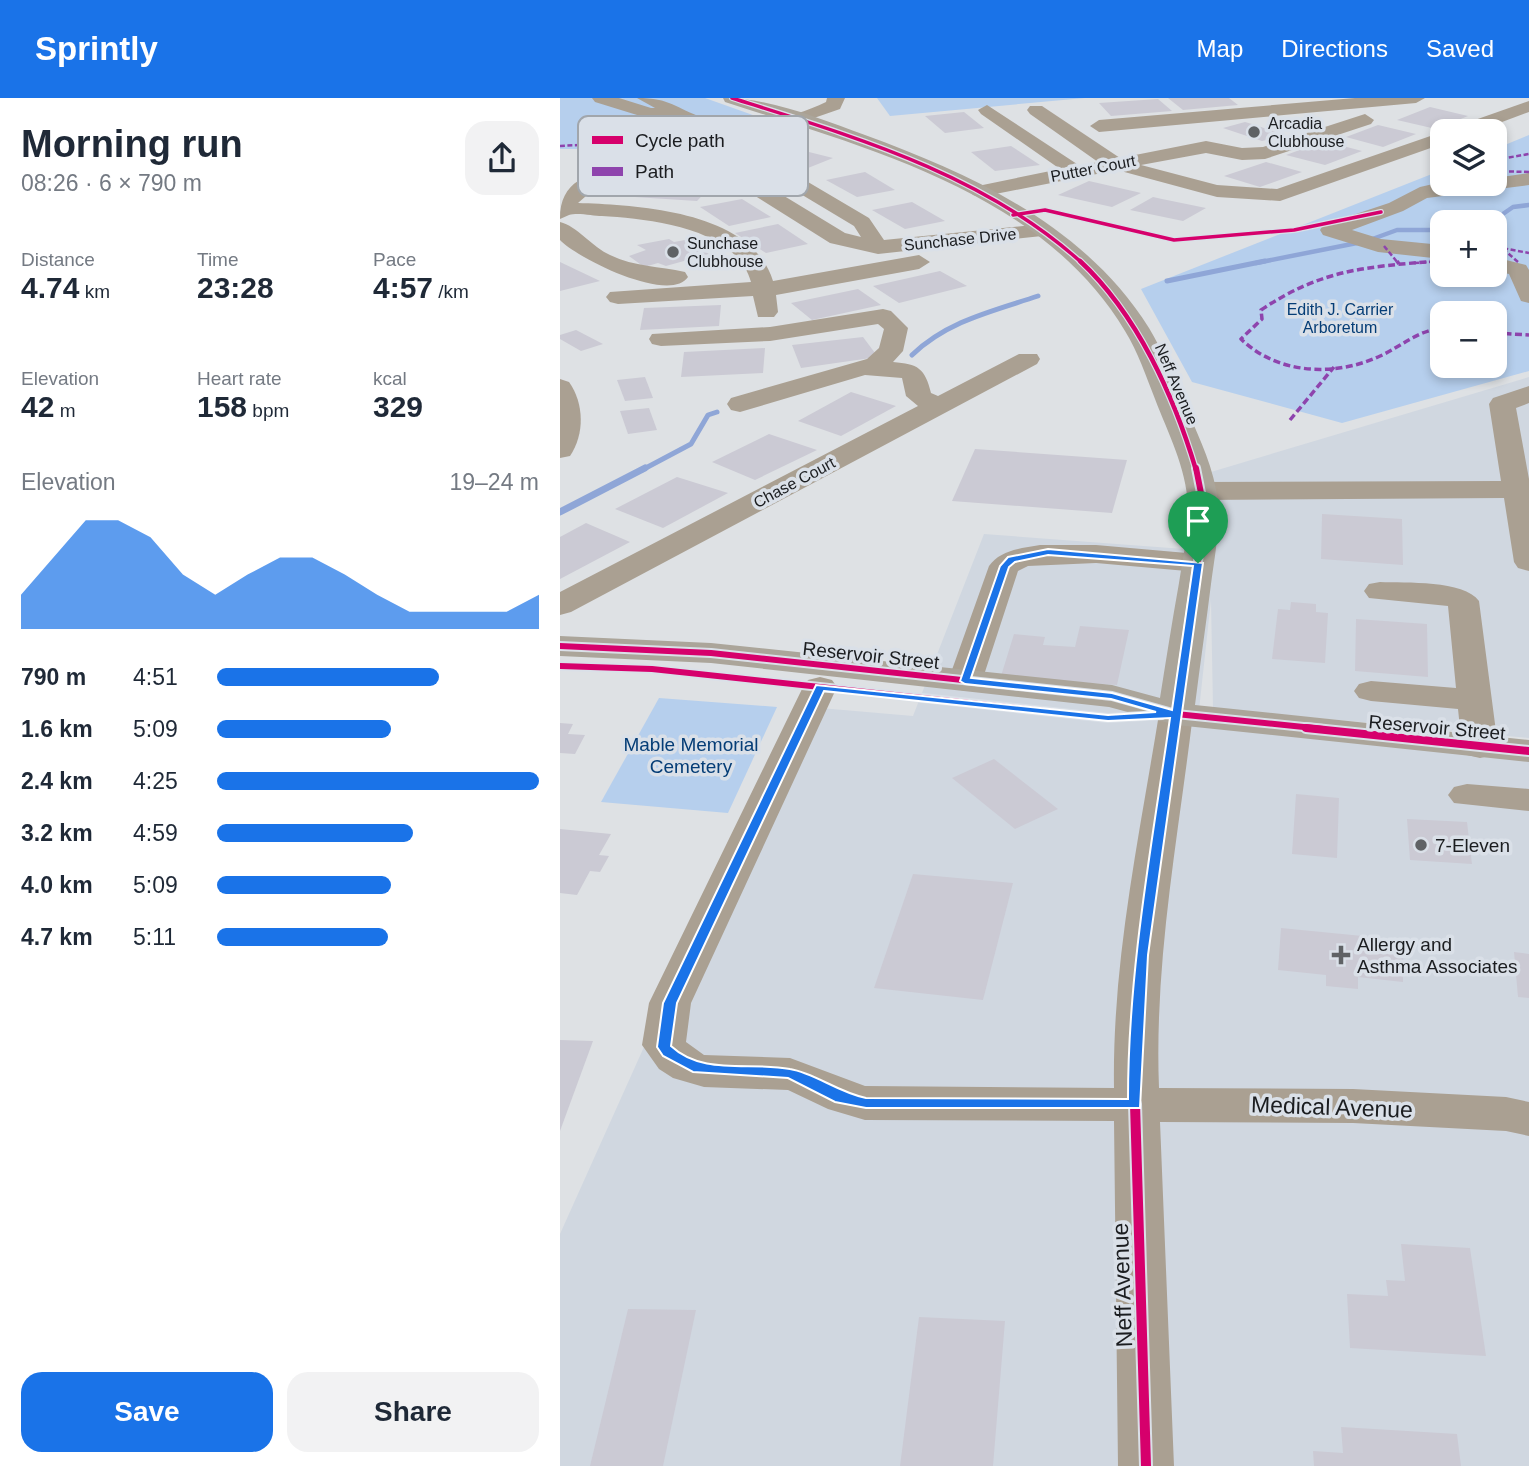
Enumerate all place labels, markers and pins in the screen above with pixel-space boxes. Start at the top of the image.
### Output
place label: Arcadia Clubhouse [1268,115,1345,150]
marker: Arcadia Clubhouse [1246,124,1262,140]
place label: Sunchase Clubhouse [687,235,764,270]
marker: Sunchase Clubhouse [665,244,681,260]
pin [1168,491,1228,563]
place label: 7-Eleven [1435,835,1510,856]
marker: 7-Eleven [1413,837,1429,853]
place label: Allergy and Asthma Associates [1357,934,1518,977]
marker: Allergy and Asthma Associates [1331,945,1351,965]

